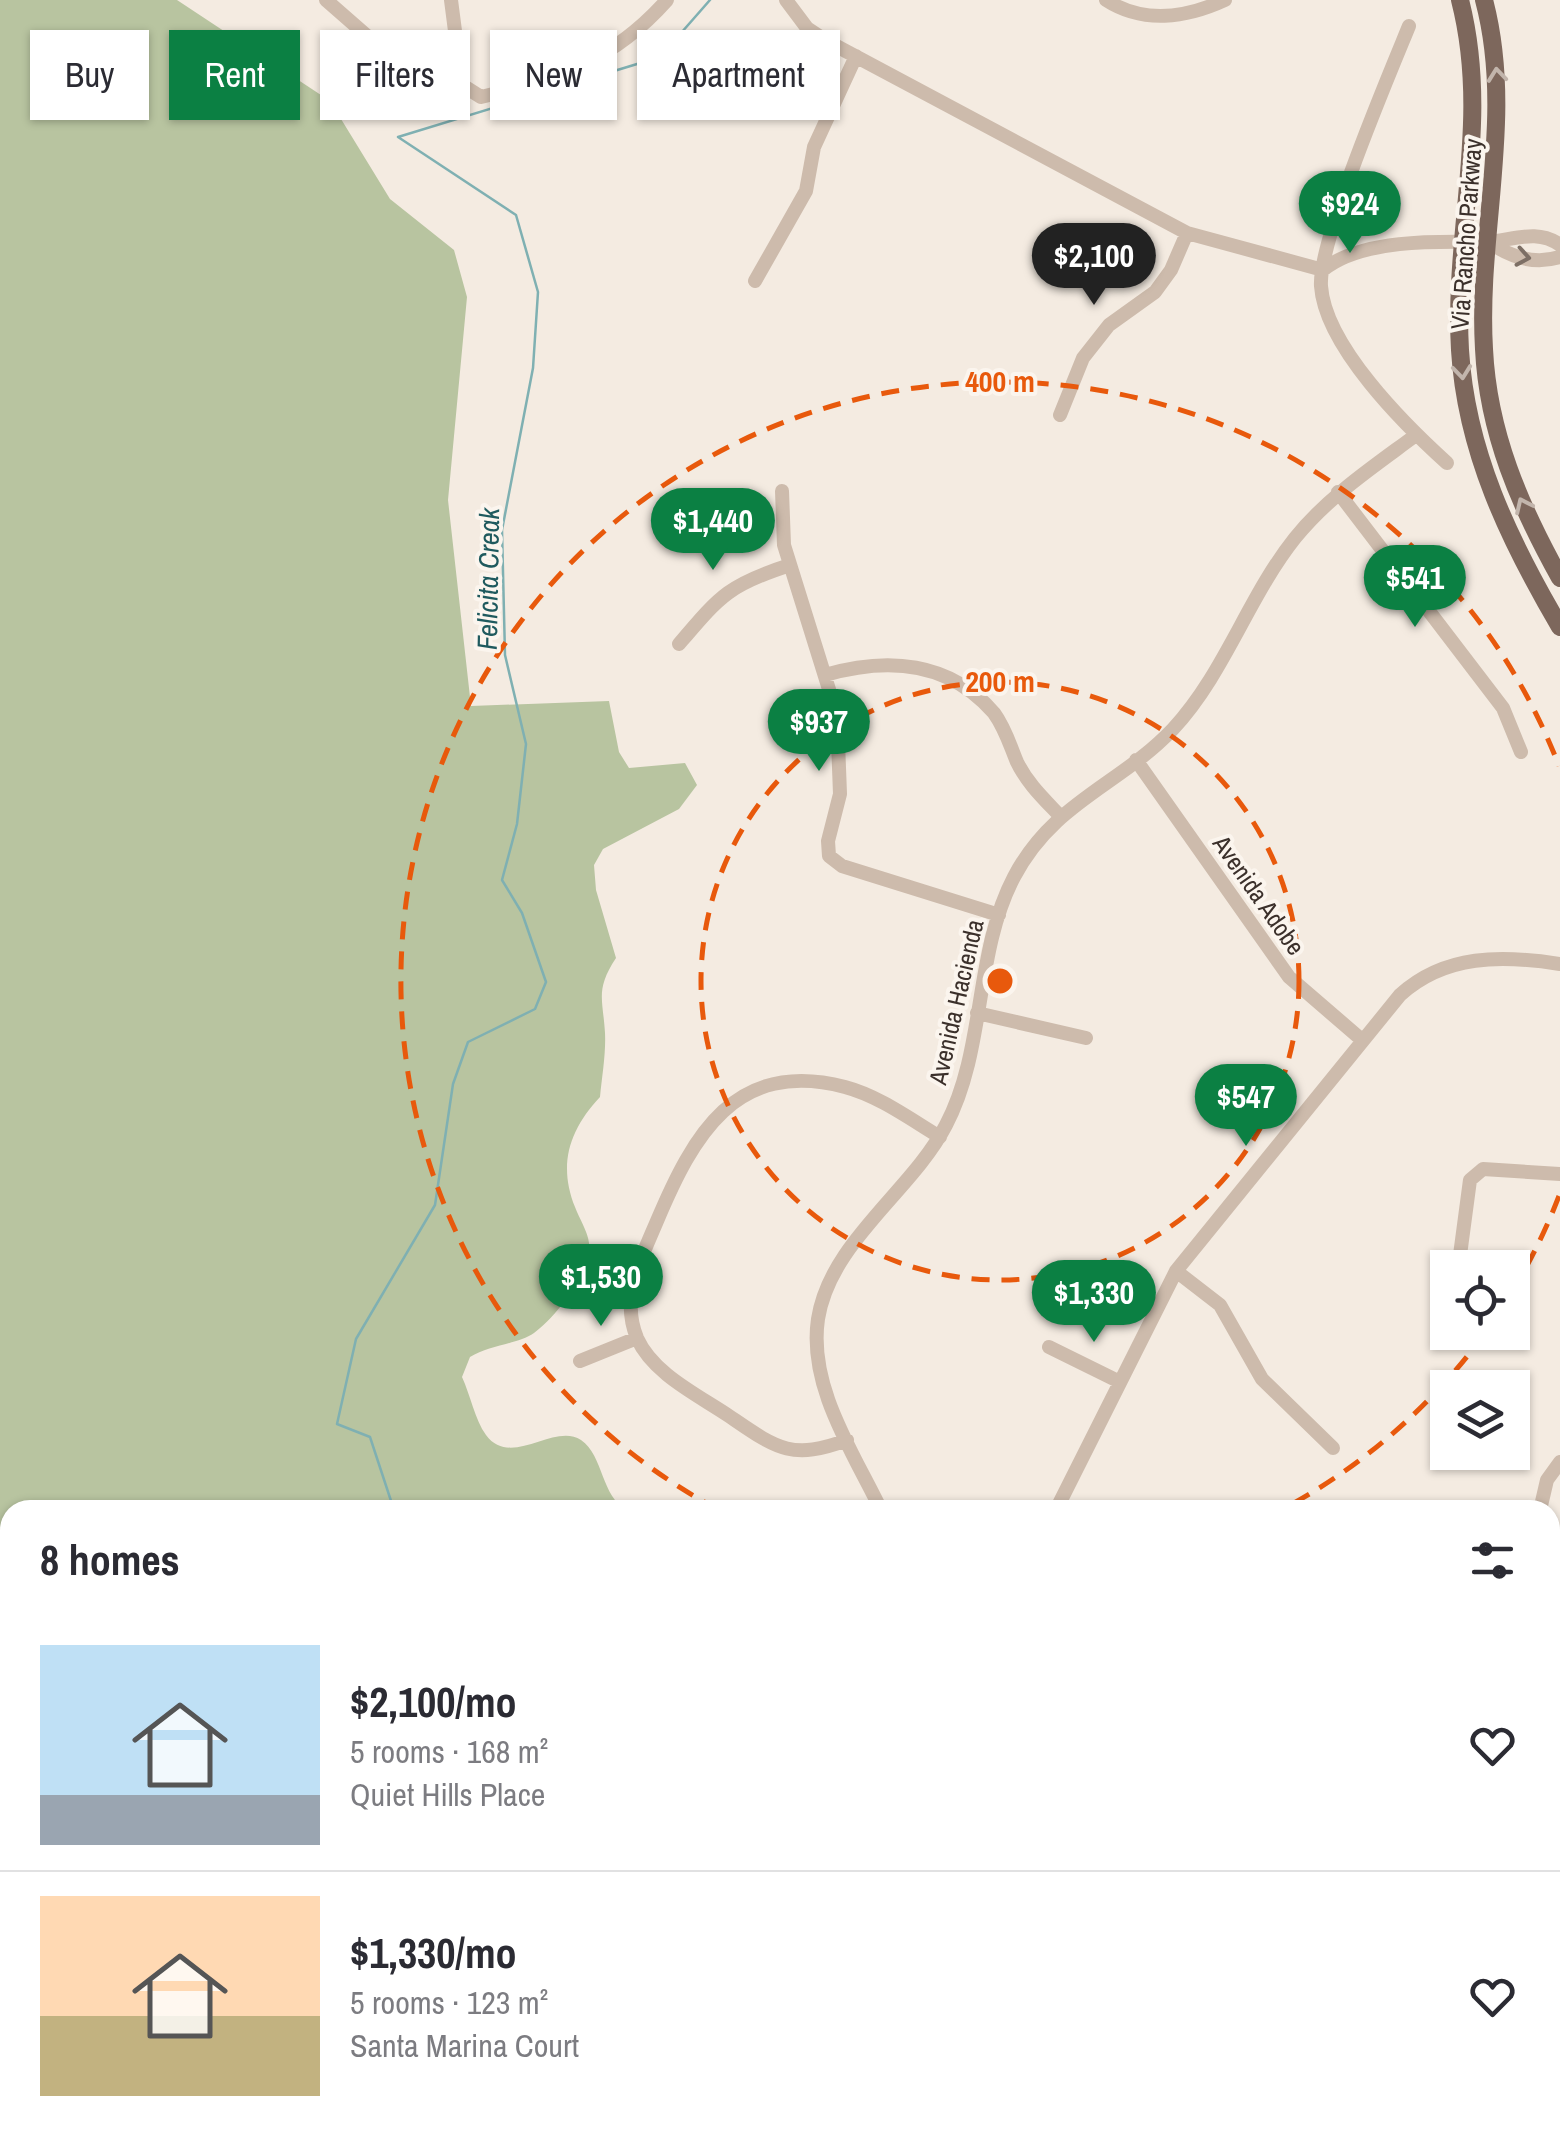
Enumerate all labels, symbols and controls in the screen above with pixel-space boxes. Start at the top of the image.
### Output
chip: Buy [30,30,149,120]
chip: Rent [169,30,300,120]
chip: Filters [320,30,470,120]
chip: New [490,30,617,120]
chip: Apartment [637,30,840,120]
one-way arrow [1487,67,1508,83]
street label: Via Rancho Parkway [1442,137,1490,330]
pin: $924 [1291,171,1409,256]
text: $924 [1321,182,1379,225]
pin: $2,100 [1013,223,1175,308]
text: $2,100 [1054,234,1134,277]
one-way arrow [1515,246,1531,267]
text: 400 m [965,361,1035,401]
one-way arrow [1451,365,1472,381]
pin: $1,440 [632,488,794,573]
one-way arrow [1515,498,1535,516]
text: $1,440 [673,499,753,542]
water label: Felicita Creak [468,506,508,650]
pin: $541 [1356,545,1474,630]
text: $541 [1386,556,1444,599]
text: 200 m [965,661,1035,701]
pin: $937 [760,689,878,774]
text: $937 [790,700,848,743]
street label: Avenida Adobe [1205,828,1313,962]
street label: Avenida Hacienda [920,916,992,1089]
centre of rings [982,963,1018,999]
pin: $547 [1187,1064,1305,1149]
text: $547 [1217,1075,1275,1118]
pin: $1,530 [520,1244,682,1329]
map controls [1430,1250,1530,1470]
button: locate [1430,1250,1530,1350]
text: $1,530 [561,1255,641,1298]
pin: $1,330 [1013,1260,1175,1345]
text: $1,330 [1054,1271,1134,1314]
button: layers [1430,1370,1530,1470]
text: 8 homes [40,1532,180,1588]
icon: filters [1465,1533,1520,1588]
text: $2,100/mo [350,1674,517,1730]
icon: home [120,1685,240,1805]
icon: heart [1465,1718,1520,1773]
text: 5 rooms · 168 m² [350,1730,548,1773]
text: Quiet Hills Place [350,1773,545,1816]
text: $1,330/mo [350,1925,517,1981]
icon: home [120,1936,240,2056]
icon: heart [1465,1969,1520,2024]
text: 5 rooms · 123 m² [350,1981,548,2024]
text: Santa Marina Court [350,2024,579,2067]

